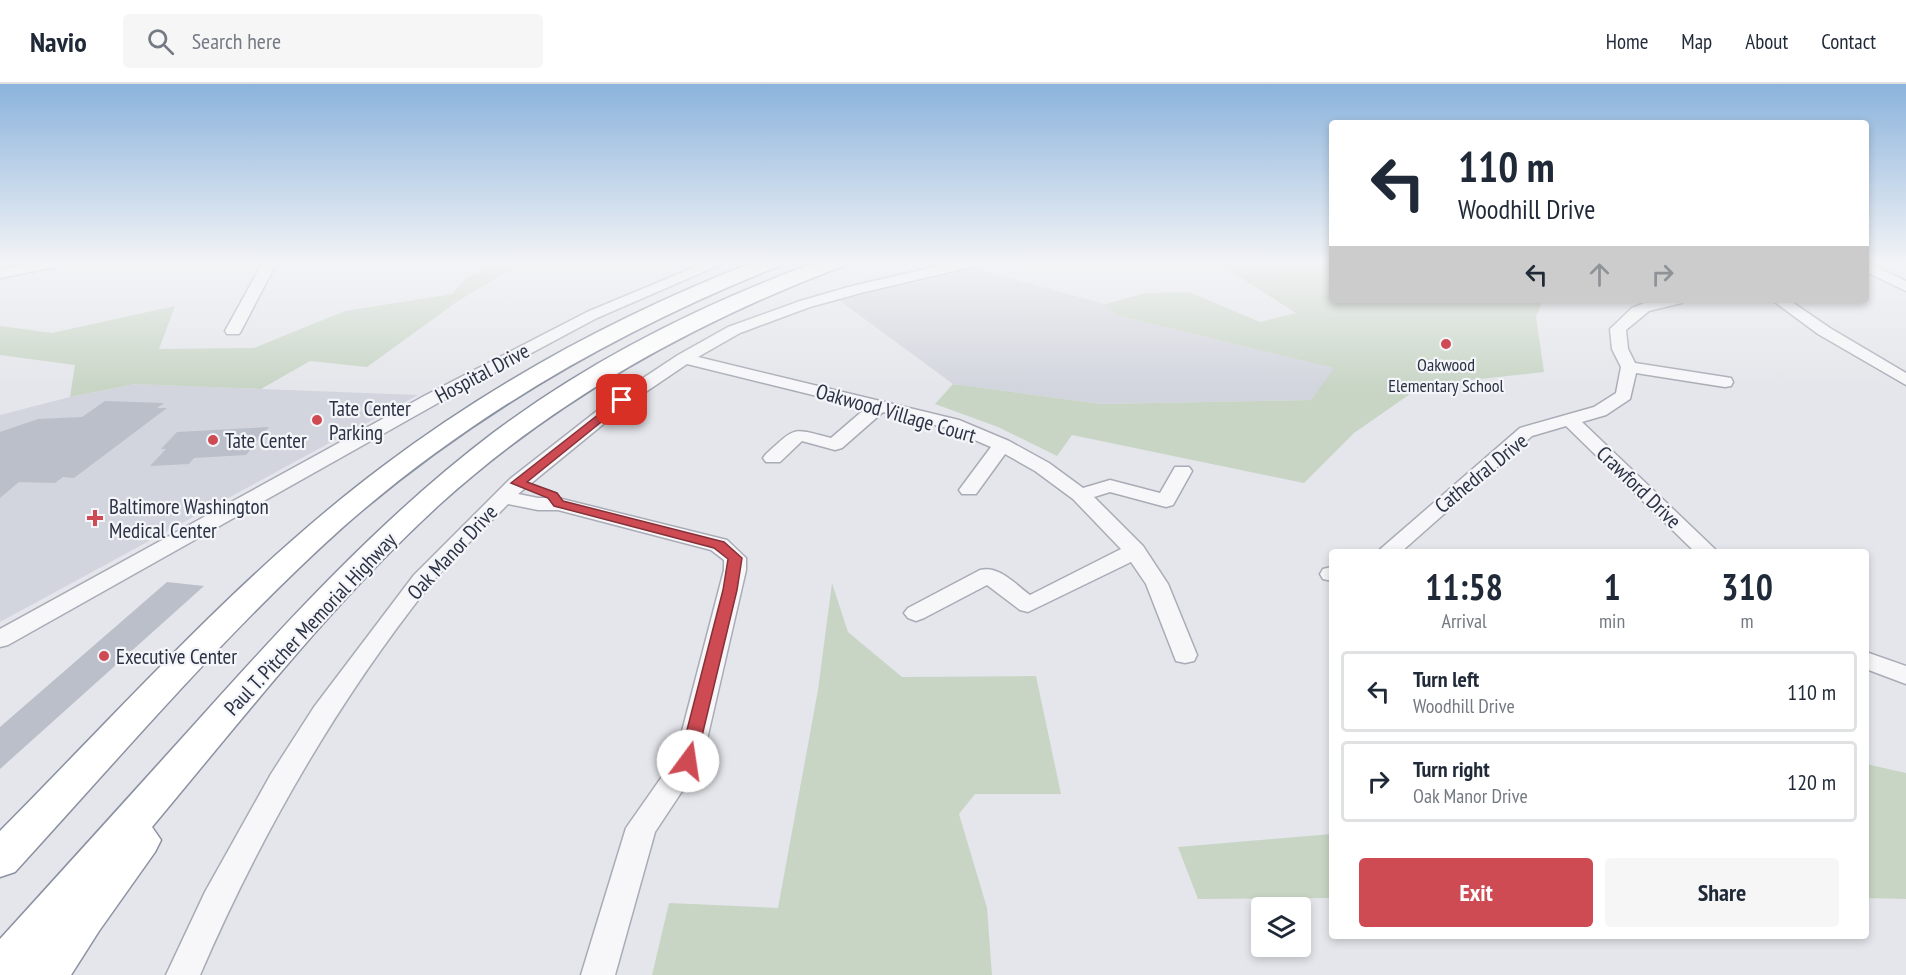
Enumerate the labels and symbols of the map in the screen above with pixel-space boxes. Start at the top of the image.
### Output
street label: Hospital Drive [430,337,534,409]
marker: Oakwood Elementary School [1439,337,1453,351]
place label: Oakwood Elementary School [1388,353,1504,397]
pin [596,374,647,425]
street label: Oakwood Village Court [813,377,979,449]
place label: Tate Center Parking [329,395,411,446]
marker: Tate Center Parking [310,413,324,427]
place label: Tate Center [225,427,307,454]
street label: Cathedral Drive [1429,427,1533,519]
marker: Tate Center [206,433,220,447]
street label: Crawford Drive [1591,440,1687,534]
place label: Baltimore Washington Medical Center [109,493,269,544]
street label: Oak Manor Drive [401,499,503,605]
marker: Baltimore Washington Medical Center [86,509,104,527]
street label: Paul T. Pitcher Memorial Highway [218,527,402,721]
place label: Executive Center [116,643,237,670]
marker: Executive Center [97,649,111,663]
position arrow [656,729,720,793]

